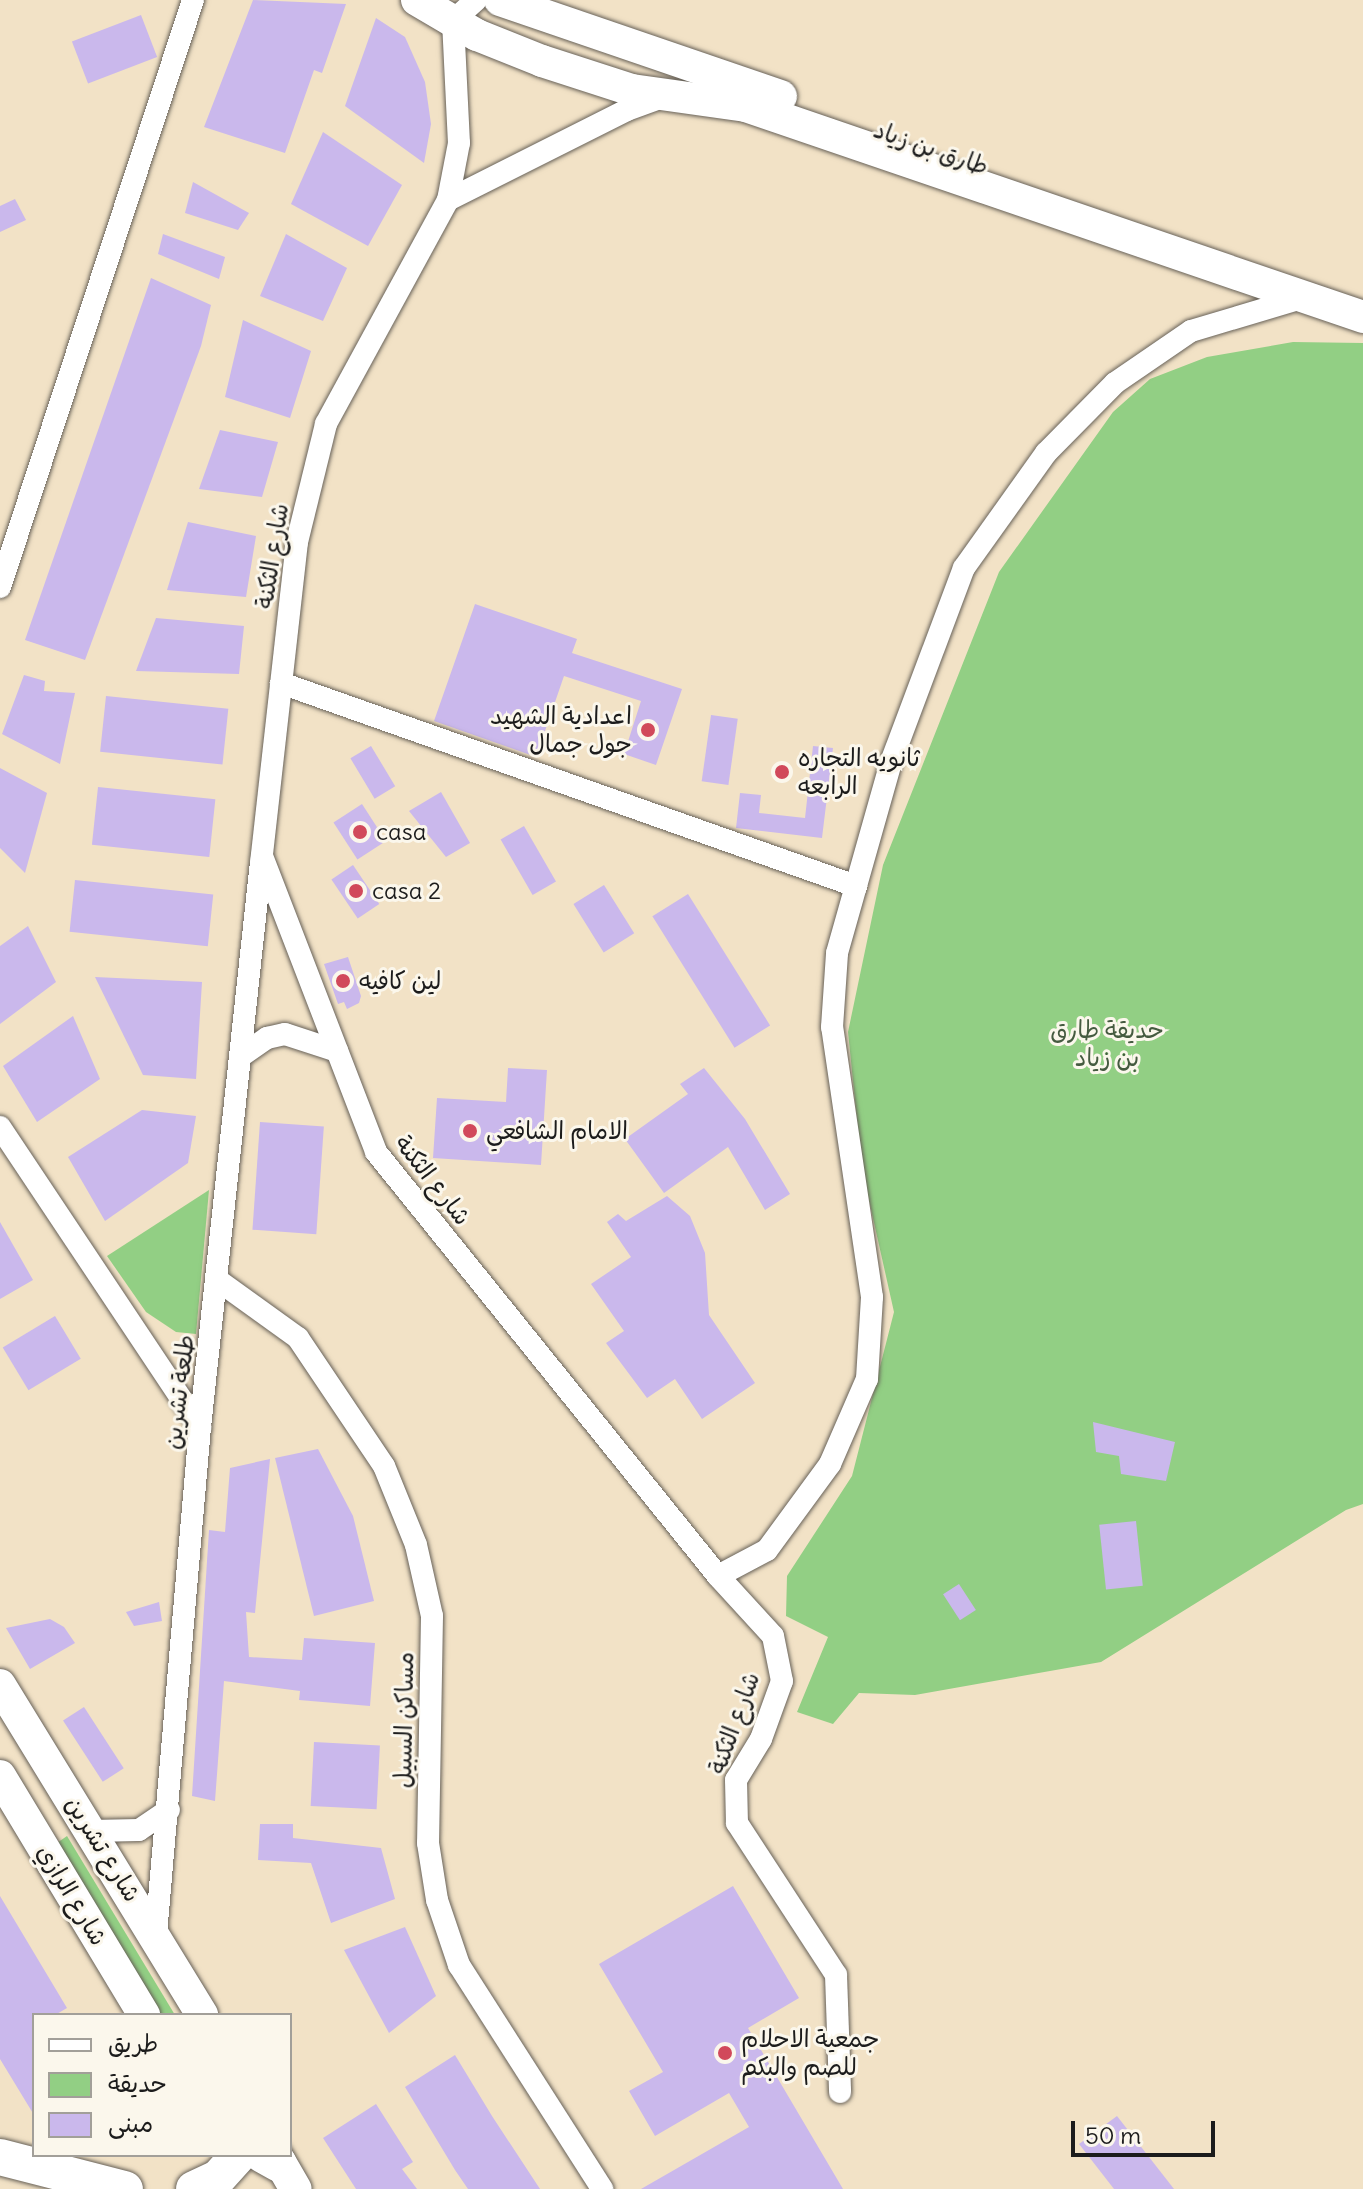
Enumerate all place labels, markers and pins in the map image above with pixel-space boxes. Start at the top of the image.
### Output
place label: اعدادية الشهيد جول جمال [490,702,632,758]
marker: اعدادية الشهيد جول جمال [639,721,657,739]
place label: ثانويه التجاره الرابعه [798,744,920,800]
marker: ثانويه التجاره الرابعه [773,763,791,781]
place label: casa [376,818,426,846]
marker: casa [351,823,369,841]
place label: casa 2 [372,877,441,905]
marker: casa 2 [347,882,365,900]
place label: لين كافيه [359,967,441,995]
marker: لين كافيه [334,972,352,990]
place label: الامام الشافعي [486,1117,628,1145]
marker: الامام الشافعي [461,1122,479,1140]
place label: جمعية الاحلام للصم والبكم [741,2025,879,2081]
marker: جمعية الاحلام للصم والبكم [716,2044,734,2062]

